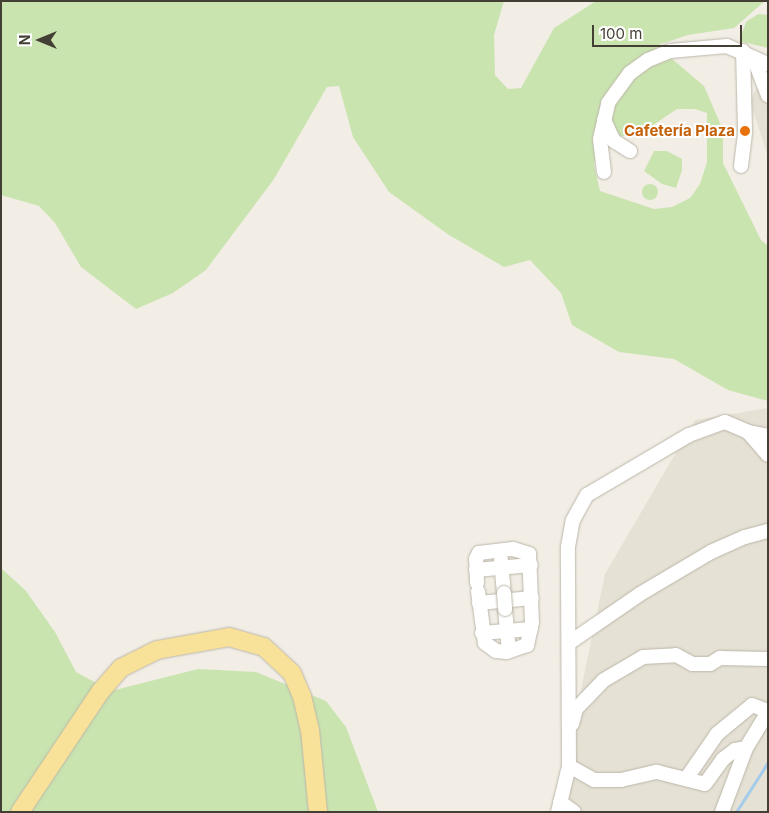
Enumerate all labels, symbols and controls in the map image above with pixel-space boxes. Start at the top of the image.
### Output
north arrow [15,15,65,65]
scale bar [594,15,744,47]
text: 100 m [600,24,642,43]
text: N [16,35,33,45]
place label: Cafetería Plaza [624,122,735,140]
marker: Cafetería Plaza [739,125,751,137]

